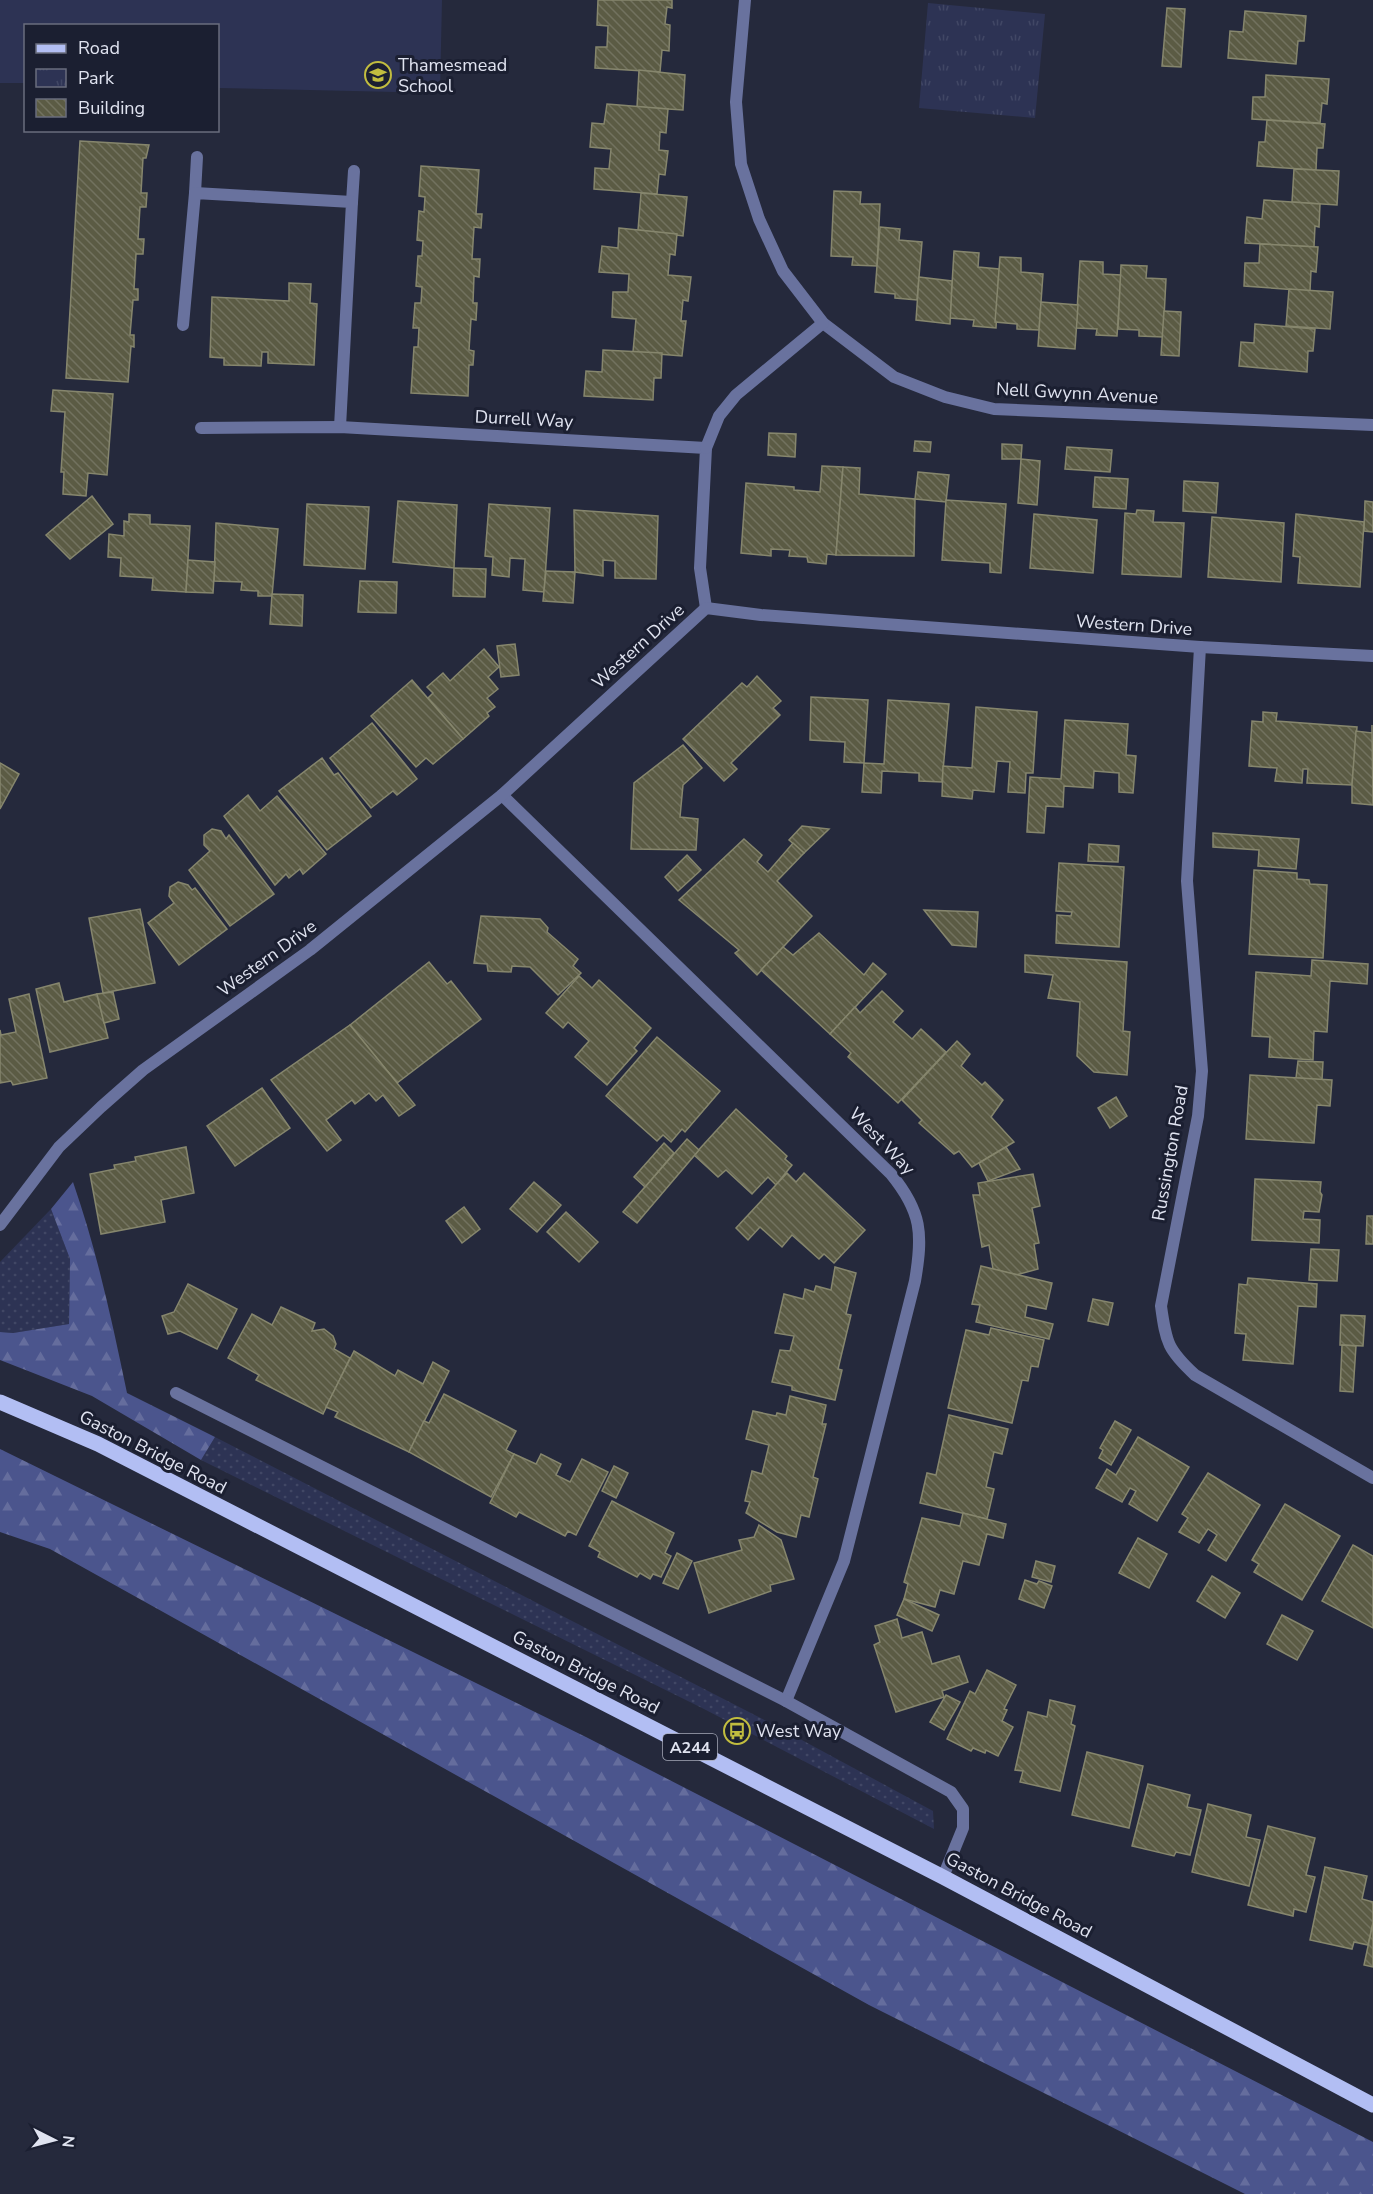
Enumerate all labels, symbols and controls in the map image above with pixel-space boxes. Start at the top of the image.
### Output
legend [24,24,219,132]
text: Road [78,36,120,60]
place label: Thamesmead School [398,53,507,98]
school or university icon: Thamesmead School [363,60,393,90]
text: Park [78,66,115,90]
text: Building [78,96,145,120]
street label: Nell Gwynn Avenue [995,377,1159,409]
street label: Durrell Way [474,404,575,434]
street label: Western Drive [587,598,689,694]
street label: Western Drive [1075,609,1193,641]
street label: Western Drive [213,914,321,1002]
street label: Russington Road [1146,1083,1194,1223]
street label: West Way [844,1102,921,1181]
street label: Gaston Bridge Road [75,1404,231,1500]
street label: Gaston Bridge Road [508,1624,664,1720]
bus stop icon: West Way [722,1716,752,1746]
place label: West Way [756,1719,842,1743]
road number: A244 [663,1734,717,1760]
street label: Gaston Bridge Road [942,1846,1096,1944]
north arrow [24,2110,84,2170]
text: N [56,2134,79,2149]

